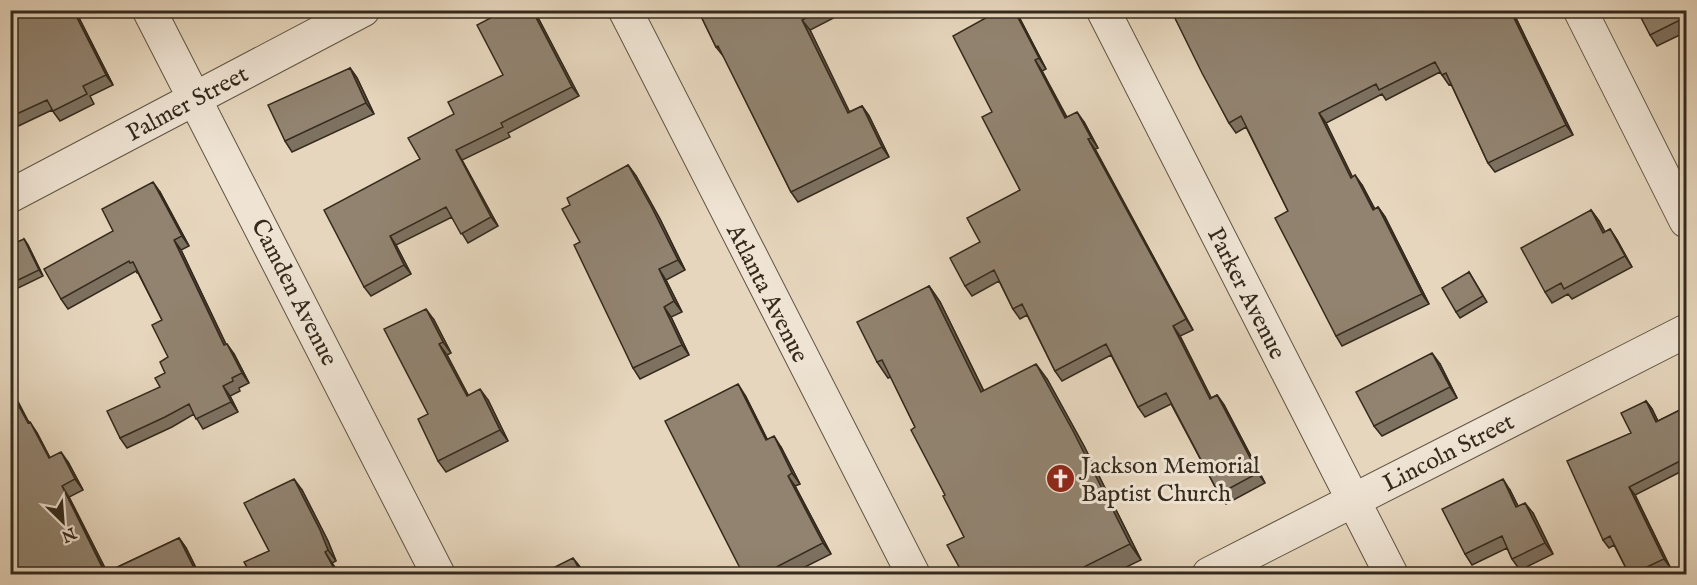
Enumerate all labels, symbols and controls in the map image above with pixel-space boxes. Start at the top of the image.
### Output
street label: Palmer Street [121,59,254,149]
street label: Camden Avenue [243,214,344,372]
street label: Atlanta Avenue [718,218,815,368]
street label: Parker Avenue [1199,223,1292,365]
street label: Lincoln Street [1378,407,1520,500]
place label: Jackson Memorial Baptist Church [1078,451,1260,510]
church icon: Jackson Memorial Baptist Church [1044,463,1076,495]
north arrow [33,492,93,552]
text: N [58,521,80,546]

